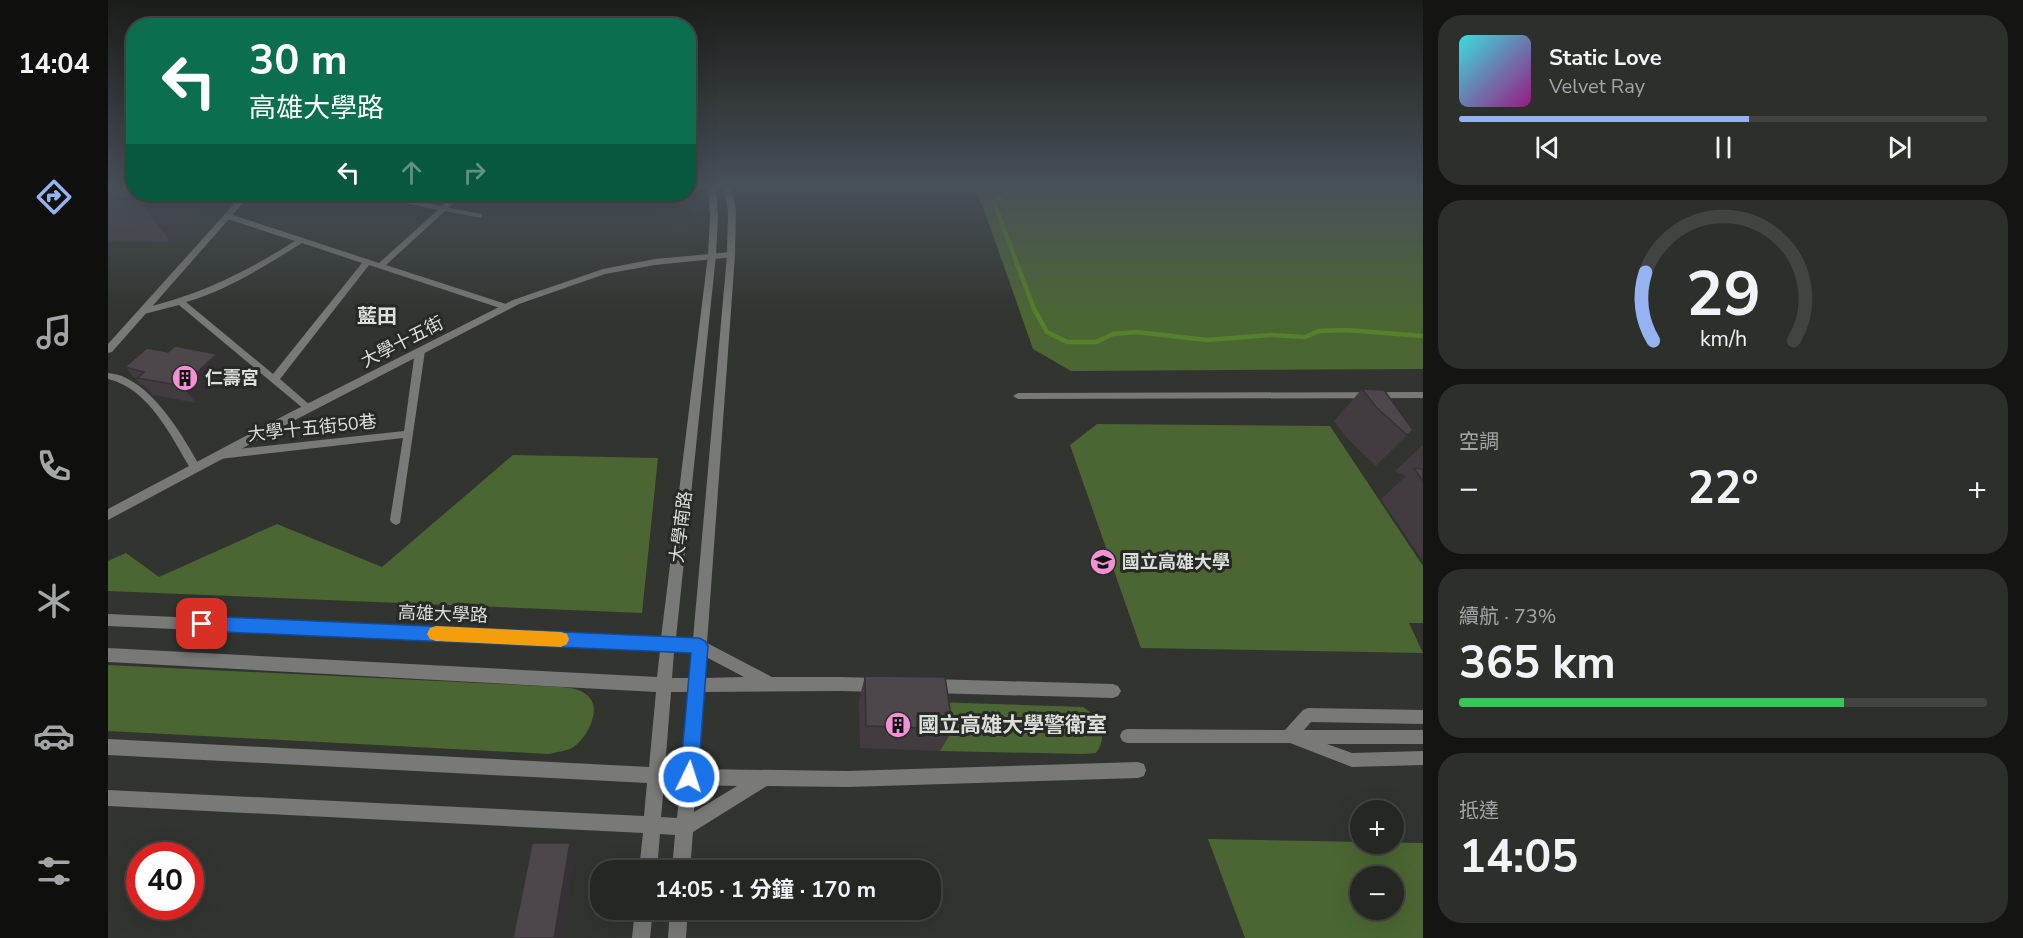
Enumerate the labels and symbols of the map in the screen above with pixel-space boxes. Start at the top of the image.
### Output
district label: 藍田 [357,303,397,330]
street label: 大學十五街 [356,311,448,373]
building icon: 仁壽宮 [170,363,200,393]
place label: 仁壽宮 [205,366,259,390]
street label: 大學十五街50巷 [246,409,378,447]
street label: 大學南路 [665,490,697,564]
school or university icon: 國立高雄大學 [1088,547,1118,577]
place label: 國立高雄大學 [1122,550,1230,574]
pin [176,598,227,649]
street label: 高雄大學路 [398,600,488,628]
building icon: 國立高雄大學警衛室 [883,710,913,740]
place label: 國立高雄大學警衛室 [918,711,1107,739]
position arrow [657,745,721,809]
speed limit sign: 40 [126,842,204,920]

